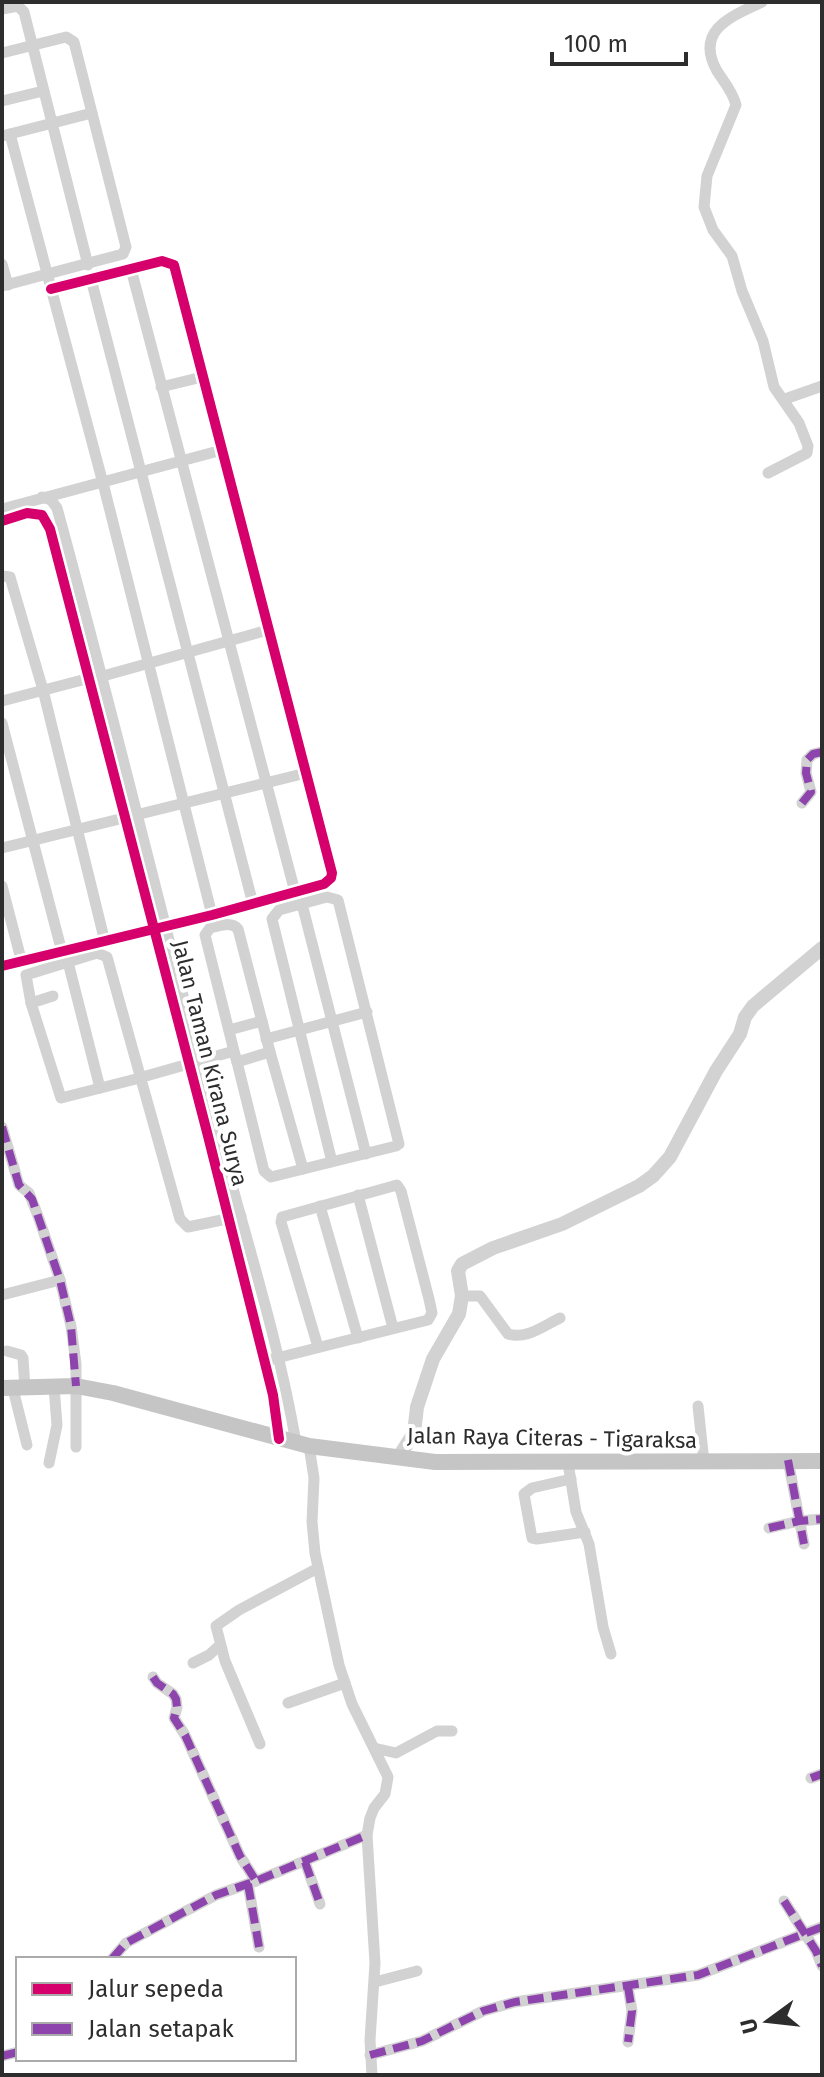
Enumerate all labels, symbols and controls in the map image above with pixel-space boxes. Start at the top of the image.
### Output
scale bar [552,16,686,66]
text: 100 m [564,30,628,58]
street label: Jalan Taman Kirana Surya [166,937,254,1189]
street label: Jalan Raya Citeras - Tigaraksa [407,1422,697,1454]
legend [16,1957,296,2061]
text: Jalur sepeda [88,1975,224,2003]
north arrow [728,1981,808,2061]
text: Jalan setapak [88,2015,234,2043]
text: U [734,2016,764,2036]

